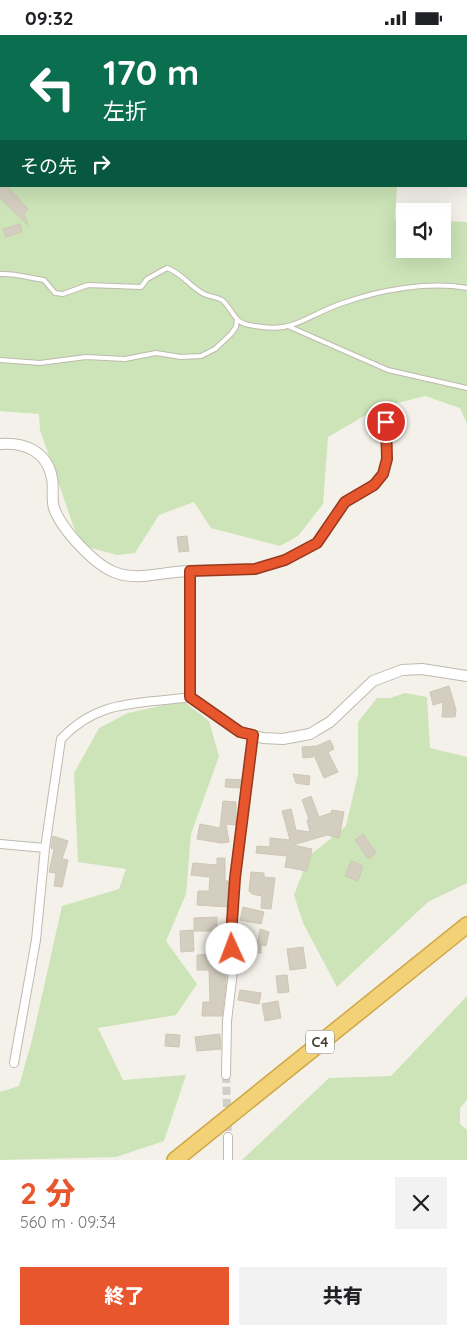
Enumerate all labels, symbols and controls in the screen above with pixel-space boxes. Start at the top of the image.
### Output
text: 09:32 [25,6,74,30]
text: 170 m [103,50,199,94]
icon: left [20,55,85,120]
text: 左折 [103,97,147,125]
icon: right [87,150,115,178]
text: その先 [20,154,77,178]
map controls [396,203,451,258]
button: sound [396,203,451,258]
pin [365,401,407,443]
icon: arrive [372,408,400,436]
position arrow [205,922,257,974]
road number: C4 [306,1031,334,1054]
text: 2 分 [20,1174,75,1212]
button: close [395,1177,447,1229]
text: 560 m · 09:34 [20,1212,116,1232]
button: 終了 [20,1267,229,1325]
button: 共有 [239,1267,447,1325]

